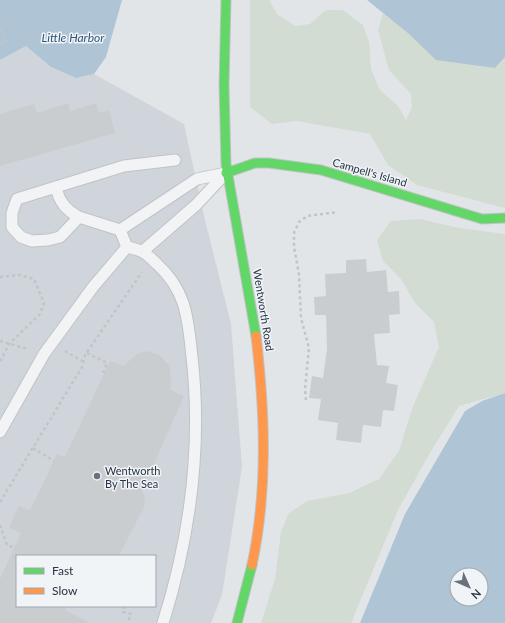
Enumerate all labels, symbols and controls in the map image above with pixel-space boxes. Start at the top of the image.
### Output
water label: Little Harbor [42,30,105,45]
street label: Campell's Island [331,155,409,189]
street label: Wentworth Road [251,268,277,352]
place label: Wentworth By The Sea [105,464,160,490]
marker: Wentworth By The Sea [92,471,102,481]
legend [16,555,156,607]
text: Fast [52,563,74,578]
north arrow [449,567,489,607]
text: Slow [52,583,78,598]
text: N [469,587,484,602]

